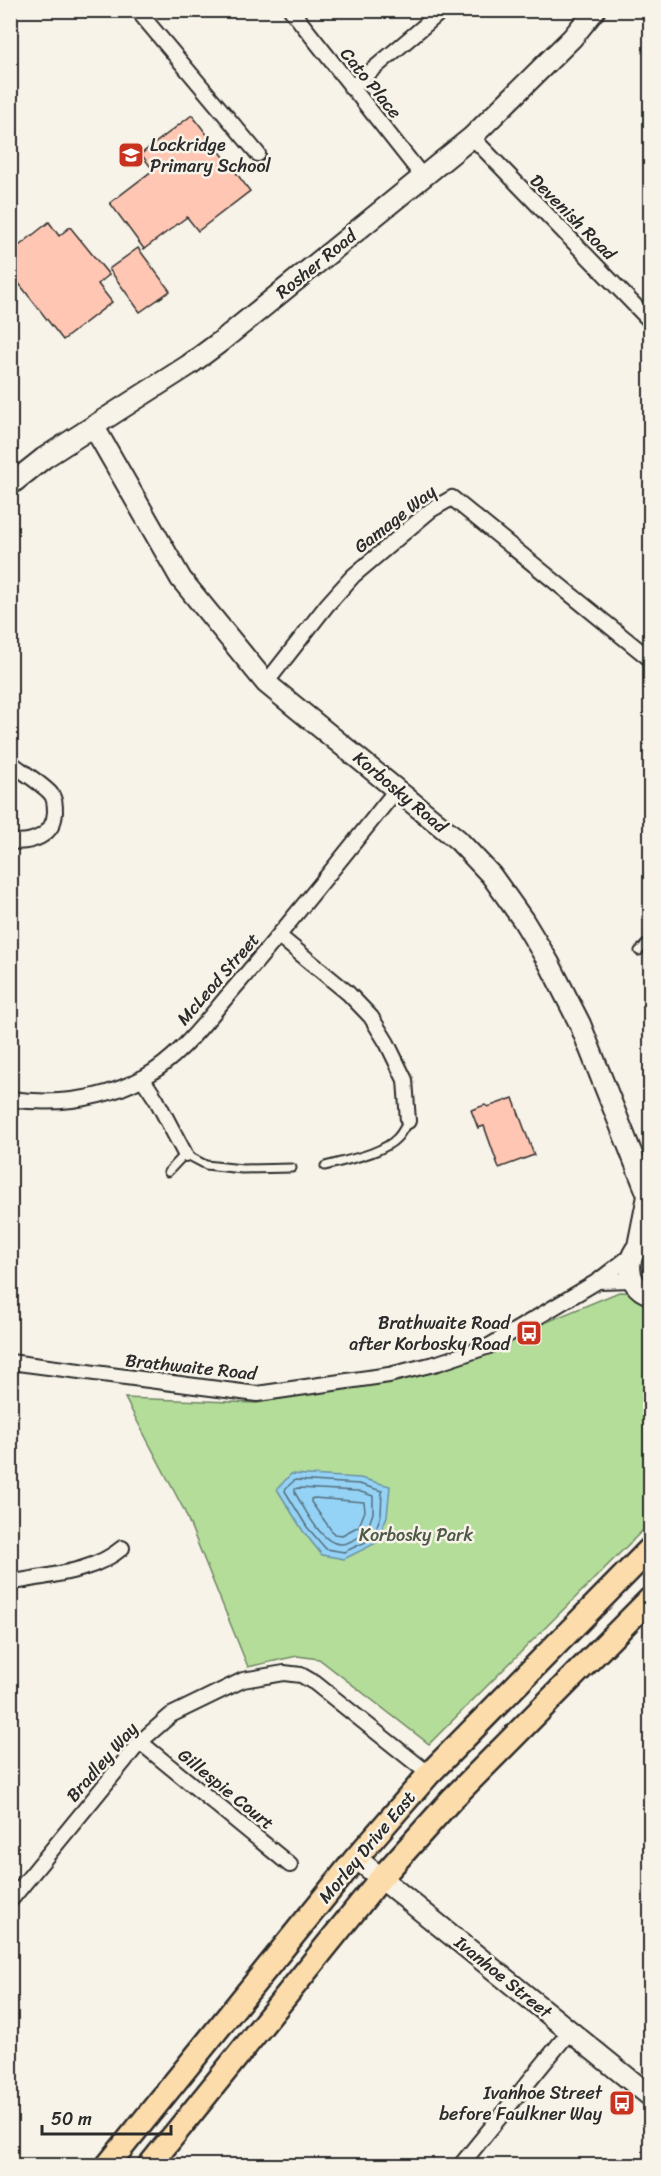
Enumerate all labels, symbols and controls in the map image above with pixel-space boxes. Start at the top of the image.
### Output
street label: Cato Place [332,40,410,126]
place label: Lockridge Primary School [150,129,272,182]
school or university icon: Lockridge Primary School [116,140,146,170]
street label: Devenish Road [522,166,625,269]
street label: Rosher Road [268,220,365,307]
street label: Gamage Way [347,476,444,562]
street label: Korbosky Road [345,743,456,842]
street label: McLeod Street [168,925,268,1033]
place label: Brathwaite Road after Korbosky Road [349,1307,512,1360]
bus stop icon: Brathwaite Road after Korbosky Road [514,1318,544,1348]
street label: Brathwaite Road [124,1344,260,1390]
park label: Korbosky Park [359,1519,473,1551]
street label: Bradley Way [58,1714,147,1809]
street label: Gillespie Court [171,1740,282,1838]
street label: Morley Drive East [310,1783,424,1911]
street label: Ivanhoe Street [446,1927,560,2027]
place label: Ivanhoe Street before Faulkner Way [439,2077,603,2130]
bus stop icon: Ivanhoe Street before Faulkner Way [607,2088,637,2118]
scale bar [42,2098,171,2136]
text: 50 m [51,2103,92,2135]

